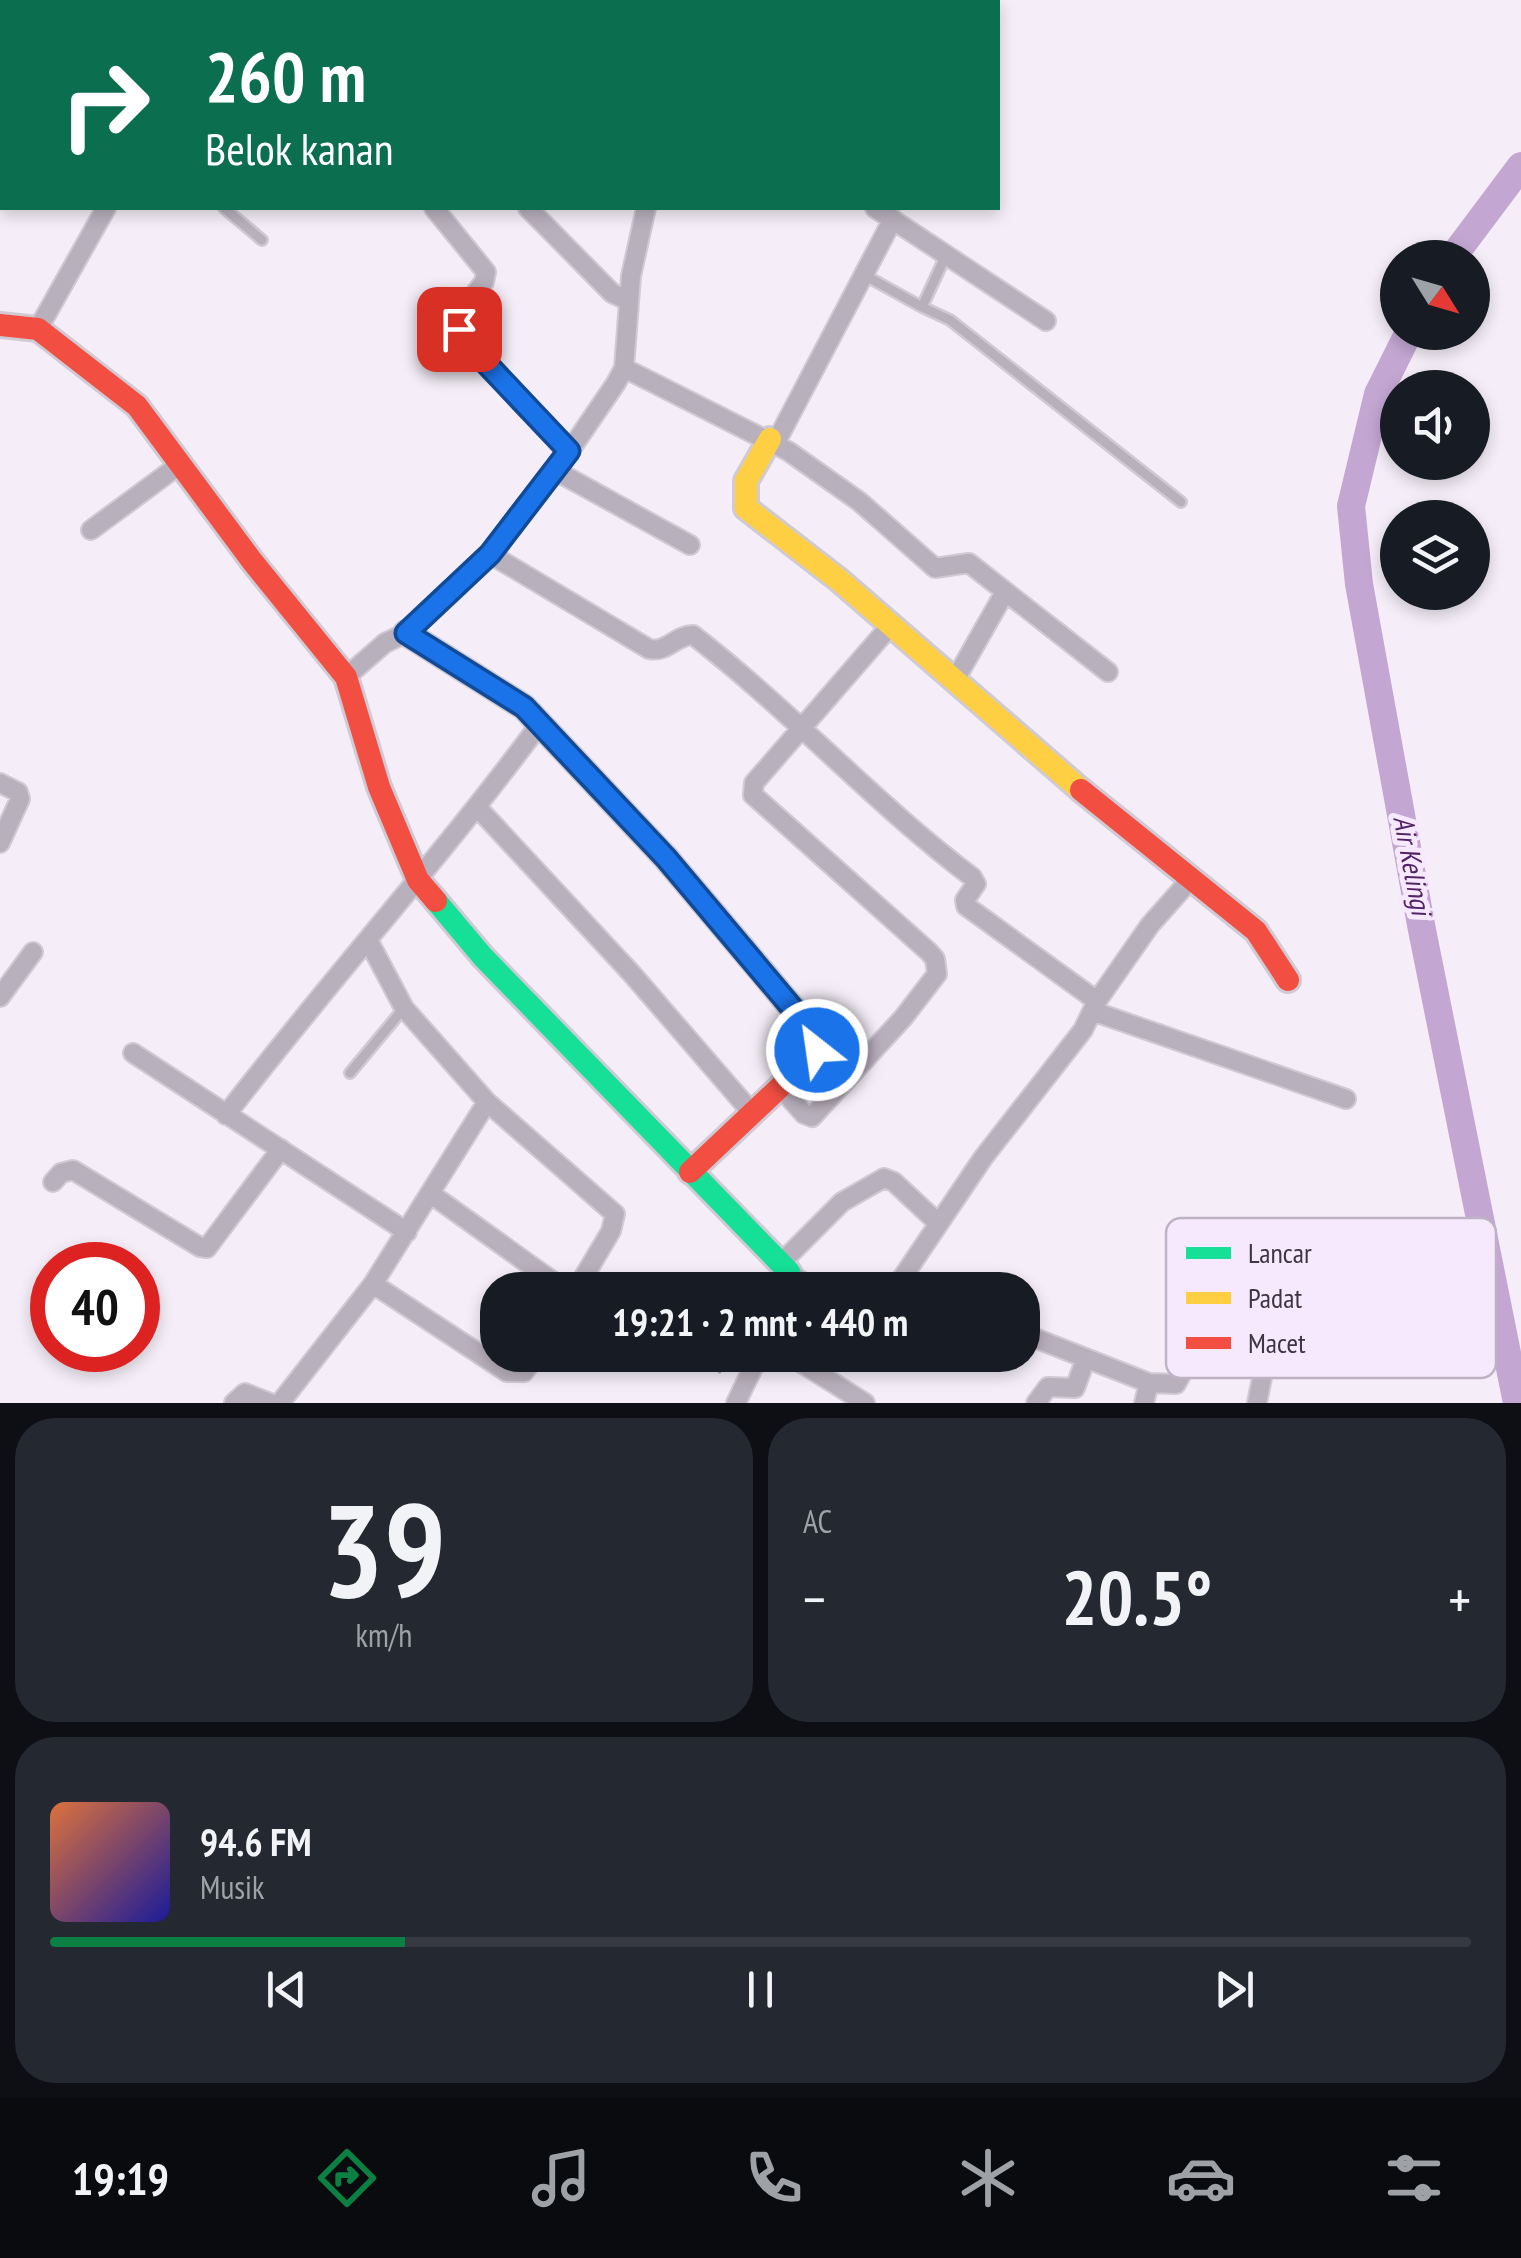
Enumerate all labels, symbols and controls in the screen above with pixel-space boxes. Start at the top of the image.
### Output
text: 260 m [205,31,366,121]
icon: right [40,40,170,170]
text: Belok kanan [205,119,394,177]
north arrow [1380,240,1490,350]
map controls [1380,240,1490,610]
pin [417,287,502,372]
icon: arrive [432,302,487,357]
button: sound [1380,370,1490,480]
button: layers [1380,500,1490,610]
water label: Air Kelingi [1385,812,1441,922]
position arrow [765,998,869,1102]
legend [1166,1218,1496,1378]
text: Lancar [1248,1234,1312,1271]
speed limit sign: 40 [30,1242,160,1372]
text: Padat [1248,1279,1302,1316]
text: 19:21 · 2 mnt · 440 m [612,1297,908,1346]
text: Macet [1248,1324,1306,1361]
text: 39 [322,1465,446,1633]
text: AC [803,1500,832,1542]
text: 20.5° [1062,1549,1212,1646]
text: − [803,1563,826,1634]
text: + [1448,1563,1471,1634]
text: km/h [356,1614,412,1656]
text: 94.6 FM [200,1817,312,1866]
text: Musik [200,1866,264,1908]
icon: previous [259,1962,314,2017]
icon: pause [733,1962,788,2017]
icon: next [1207,1962,1262,2017]
icon: directions [312,2143,382,2213]
icon: music [526,2143,596,2213]
icon: phone [739,2143,809,2213]
icon: climate [953,2143,1023,2213]
icon: car [1166,2143,1236,2213]
icon: filters [1379,2143,1449,2213]
text: 19:19 [72,2149,169,2207]

